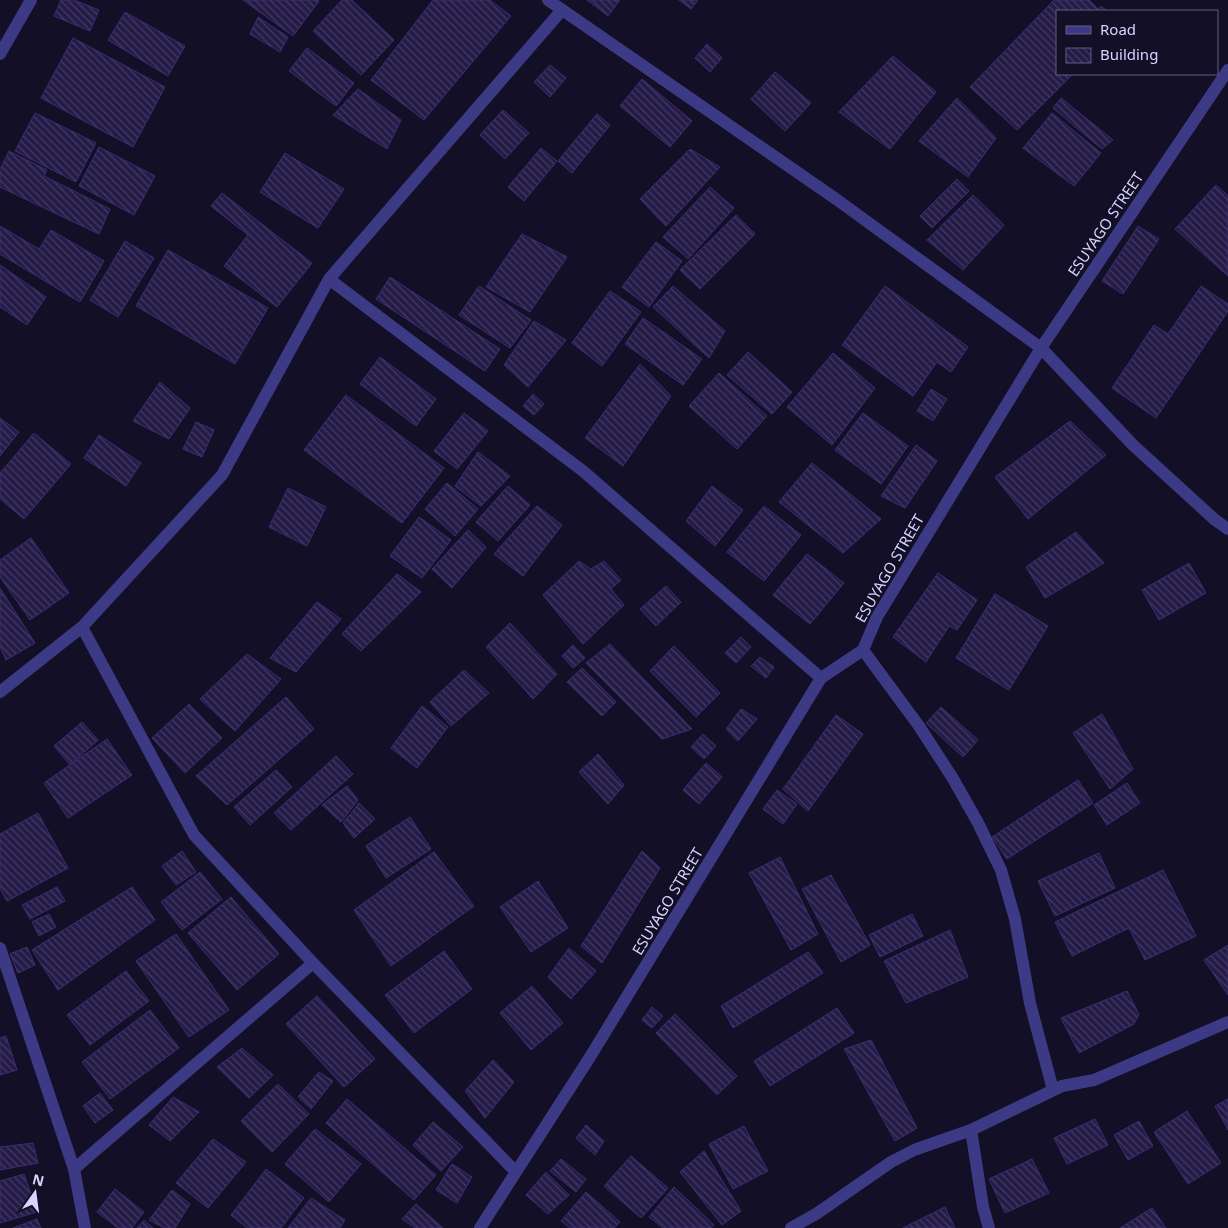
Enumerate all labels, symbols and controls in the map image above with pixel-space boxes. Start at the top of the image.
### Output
legend [1056,10,1218,75]
text: Road [1100,19,1136,39]
text: Building [1100,44,1158,64]
street label: ESUYAGO STREET [1063,167,1148,280]
street label: ESUYAGO STREET [850,510,928,626]
street label: ESUYAGO STREET [627,843,707,958]
north arrow [10,1168,60,1218]
text: N [30,1169,46,1190]

